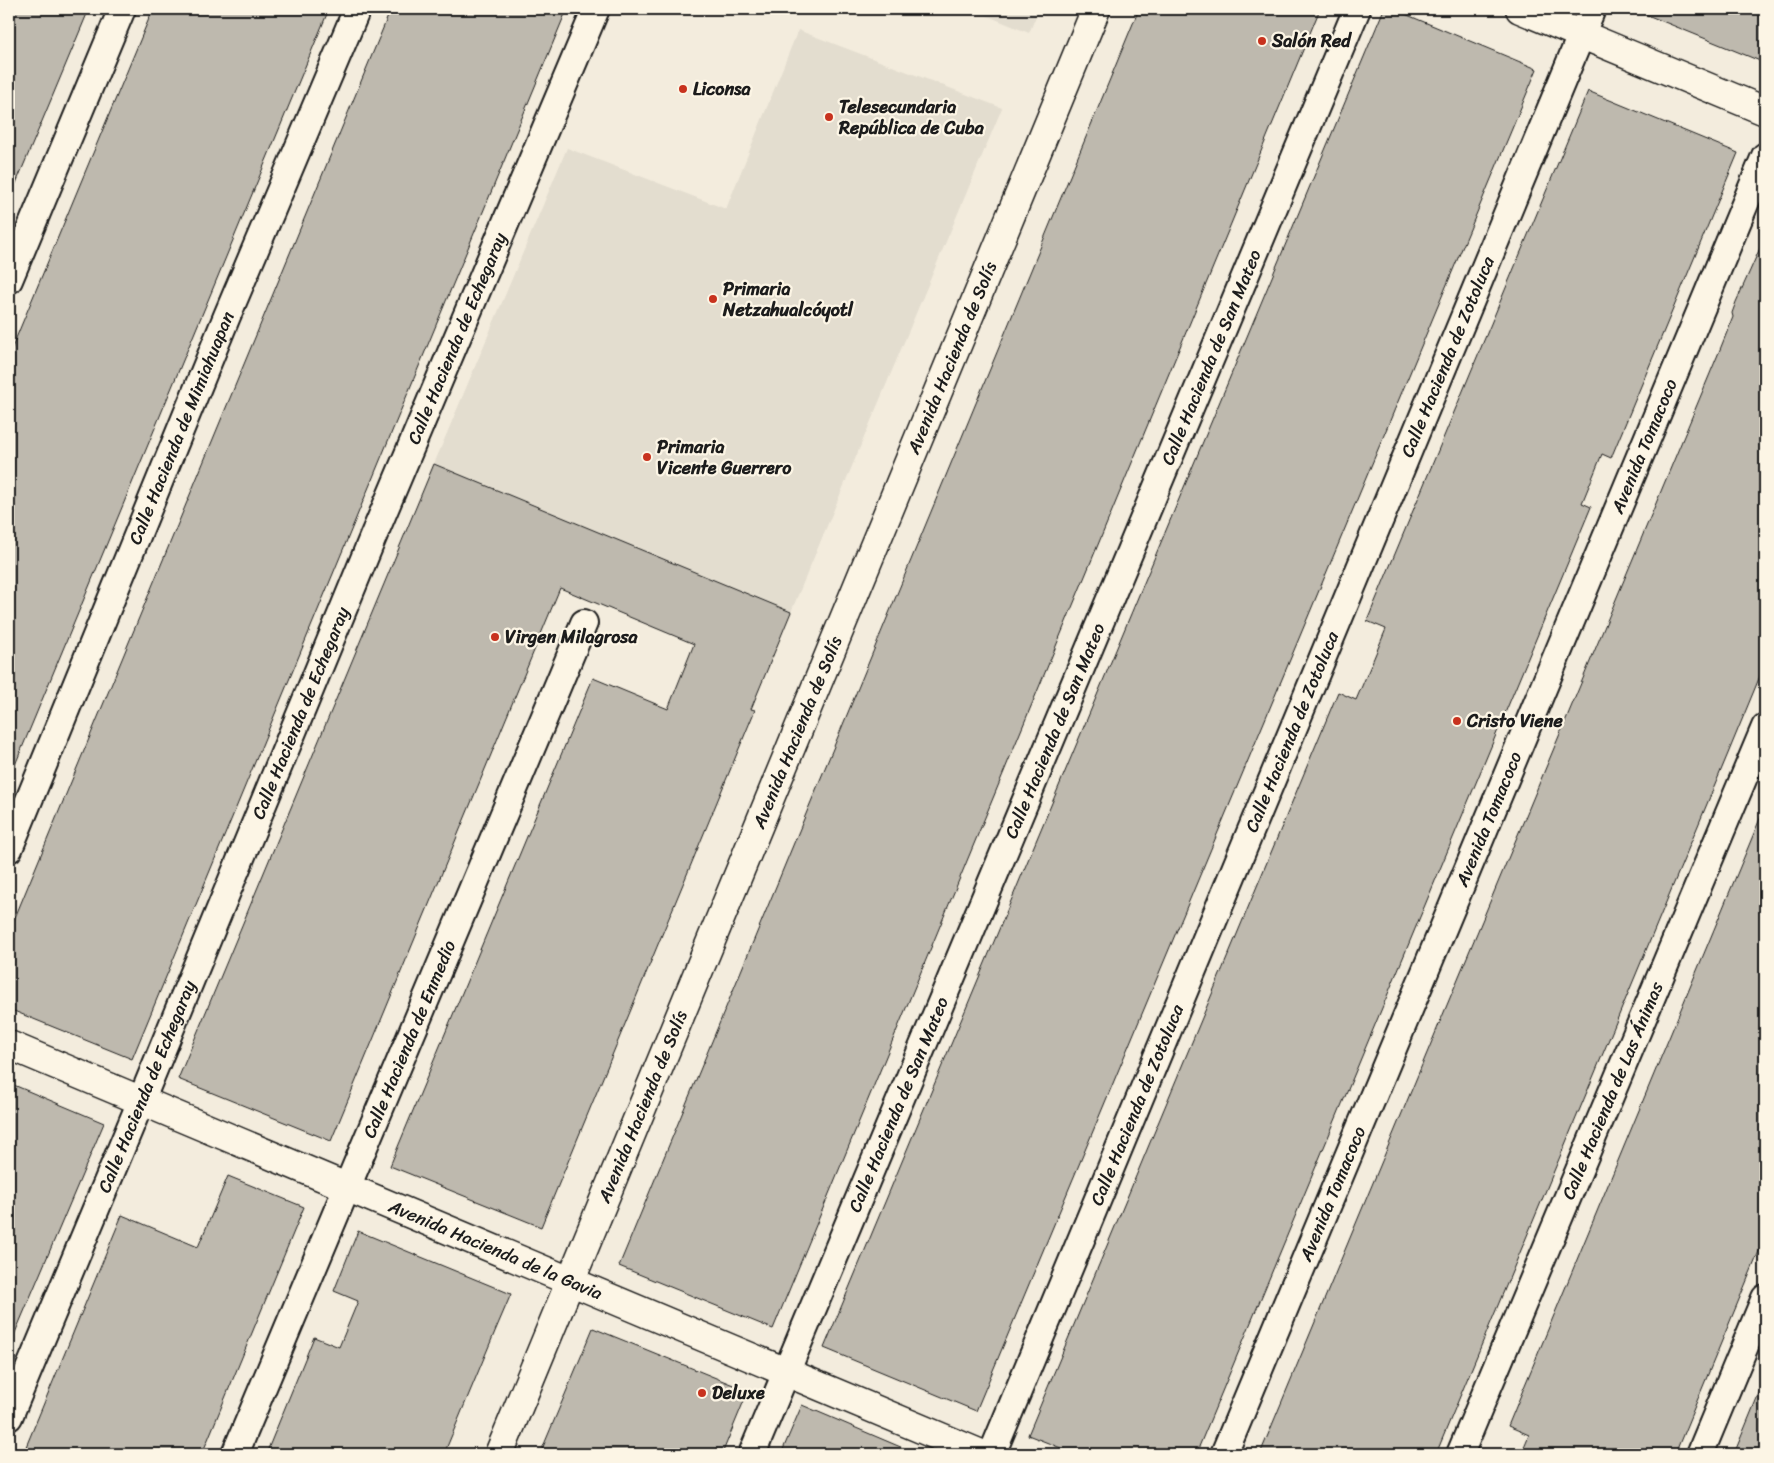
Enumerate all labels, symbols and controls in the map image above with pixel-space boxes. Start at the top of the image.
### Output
place label: Salón Red [1271,25,1352,57]
marker: Salón Red [1256,35,1268,47]
place label: Liconsa [693,73,751,105]
marker: Liconsa [677,83,689,95]
place label: Telesecundaria República de Cuba [838,91,985,144]
marker: Telesecundaria República de Cuba [823,111,835,123]
street label: Calle Hacienda de Echegaray [398,227,516,449]
street label: Calle Hacienda de San Mateo [1152,244,1271,470]
street label: Calle Hacienda de Zotoluca [1391,250,1504,462]
street label: Avenida Hacienda de Solís [897,256,1006,460]
place label: Primaria Netzahualcóyotl [722,273,854,326]
marker: Primaria Netzahualcóyotl [707,293,719,305]
street label: Calle Hacienda de Mimiahuapan [119,306,243,550]
street label: Avenida Tomacoco [1601,374,1687,520]
place label: Primaria Vicente Guerrero [657,431,792,484]
marker: Primaria Vicente Guerrero [641,451,653,463]
street label: Calle Hacienda de Echegaray [243,601,359,824]
street label: Calle Hacienda de San Mateo [995,618,1114,844]
place label: Virgen Milagrosa [505,621,639,653]
street label: Calle Hacienda de Zotoluca [1236,625,1348,837]
street label: Avenida Hacienda de Solís [743,630,852,834]
marker: Virgen Milagrosa [489,631,501,643]
place label: Cristo Viene [1466,705,1563,737]
marker: Cristo Viene [1451,715,1463,727]
street label: Avenida Tomacoco [1446,746,1531,892]
street label: Calle Hacienda de Enmedio [353,935,465,1143]
street label: Calle Hacienda de Echegaray [88,975,205,1198]
street label: Calle Hacienda de Las Ánimas [1552,976,1673,1205]
street label: Calle Hacienda de San Mateo [839,991,958,1217]
street label: Calle Hacienda de Zotoluca [1081,998,1193,1211]
street label: Avenida Hacienda de Solís [588,1005,697,1209]
street label: Avenida Tomacoco [1290,1121,1375,1267]
street label: Avenida Hacienda de la Gavia [383,1190,608,1309]
place label: Deluxe [712,1377,765,1409]
marker: Deluxe [696,1387,708,1399]

